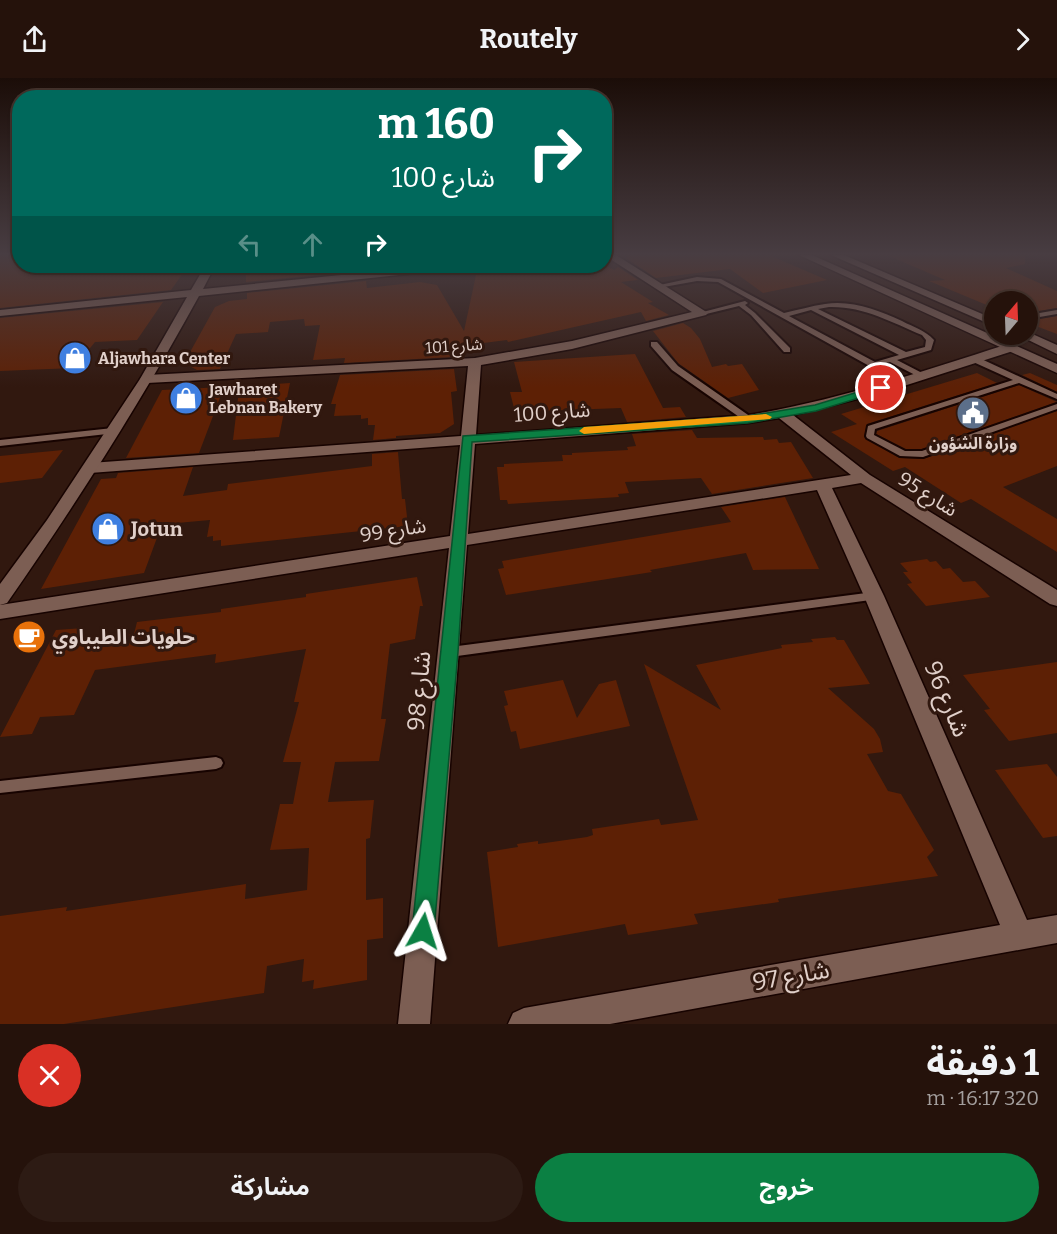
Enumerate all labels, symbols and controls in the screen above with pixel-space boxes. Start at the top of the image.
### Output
icon: share [18,23,51,56]
text: Routely [479,23,578,55]
icon: forward [1006,23,1039,56]
text: 160 m [378,99,495,149]
icon: right [516,114,594,192]
text: شارع 100 [391,162,495,194]
icon: left [233,228,266,261]
icon: ahead [296,228,329,261]
icon: right [359,228,392,261]
north arrow [984,291,1038,345]
map controls [984,291,1038,345]
street label: شارع 101 [425,335,484,360]
shop icon: Aljawhara Center [57,340,93,376]
place label: Aljawhara Center [98,349,231,368]
pin [855,362,906,413]
icon: arrive [864,371,897,404]
shop icon: Jawharet Lebnan Bakery [168,380,204,416]
place label: Jawharet Lebnan Bakery [208,380,322,417]
public building icon: وزارة الشؤون [955,395,991,431]
street label: شارع 100 [513,397,591,430]
place label: وزارة الشؤون [929,434,1017,453]
street label: شارع 95 [892,466,962,524]
shop icon: Jotun [90,511,126,547]
street label: شارع 99 [358,513,428,550]
place label: Jotun [130,517,183,541]
cafe icon: حلويات الطيباوي [11,619,47,655]
place label: حلويات الطيباوي [52,625,195,654]
street label: شارع 98 [402,650,439,732]
street label: شارع 96 [916,657,975,742]
position arrow [391,899,455,963]
street label: شارع 97 [750,955,832,999]
text: 1 دقيقة [926,1041,1039,1085]
button: close [18,1044,81,1107]
text: 320 m · 16:17 [927,1086,1039,1110]
button: مشاركة [18,1153,523,1222]
button: خروج [535,1153,1039,1222]

